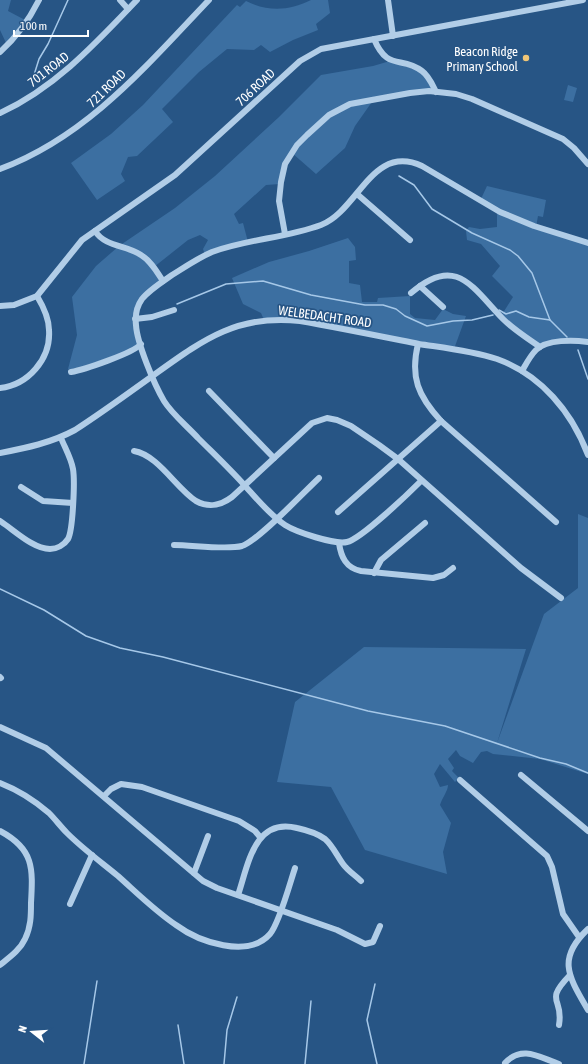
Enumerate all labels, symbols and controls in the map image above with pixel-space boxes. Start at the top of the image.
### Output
scale bar [14,12,88,38]
text: 100 m [20,19,47,33]
place label: Beacon Ridge Primary School [446,44,519,74]
street label: 701 ROAD [25,49,72,90]
marker: Beacon Ridge Primary School [521,53,531,63]
street label: 721 ROAD [84,66,129,110]
street label: 706 ROAD [233,66,278,109]
street label: WELBEDACHT ROAD [277,303,372,330]
north arrow [12,1012,52,1052]
text: N [16,1024,29,1034]

